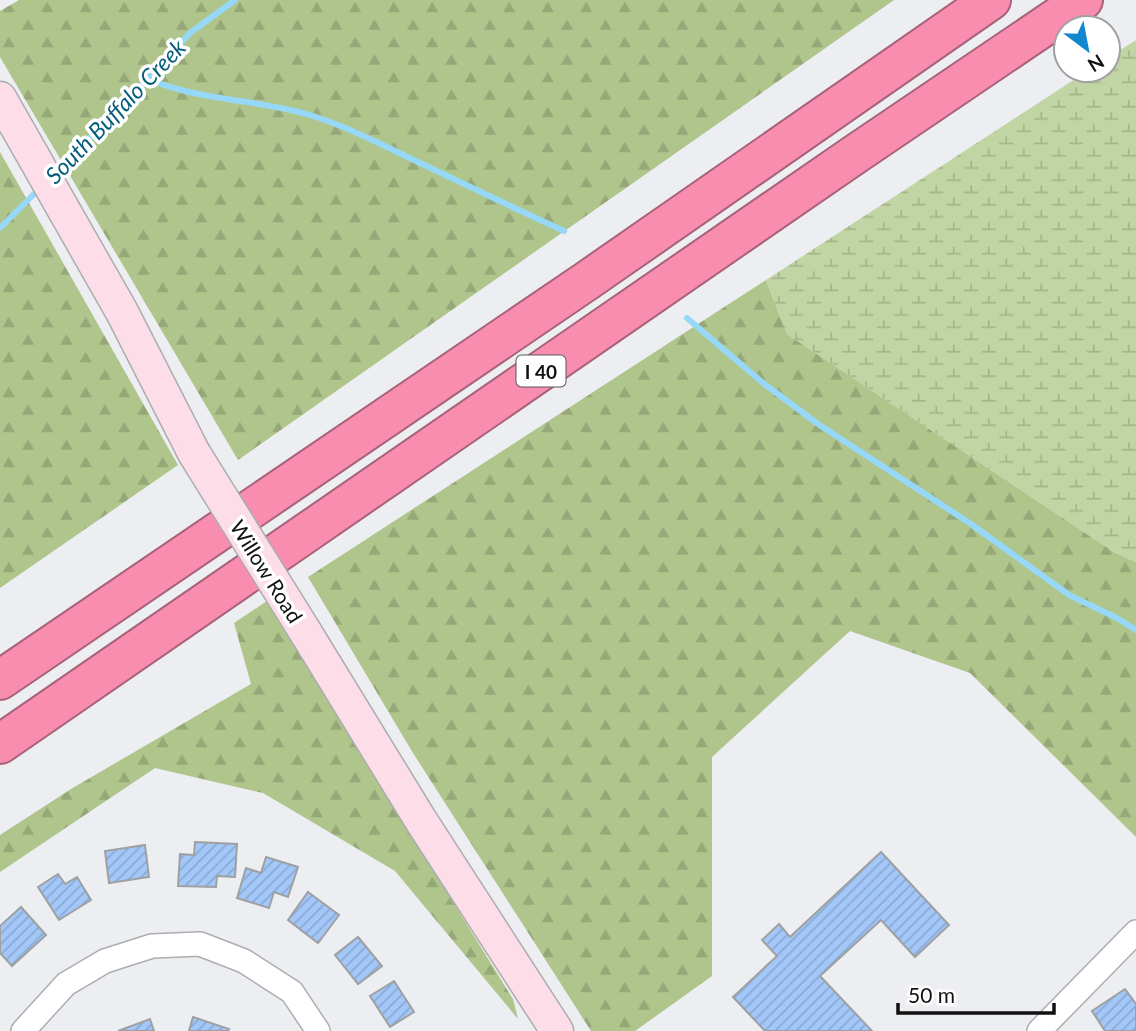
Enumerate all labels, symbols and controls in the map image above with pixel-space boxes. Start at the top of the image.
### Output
north arrow [1052,14,1122,84]
water label: South Buffalo Creek [39,32,192,189]
text: N [1084,50,1109,77]
road number: I 40 [516,356,566,386]
street label: Willow Road [226,515,308,627]
scale bar [898,972,1054,1016]
text: 50 m [908,982,955,1007]

